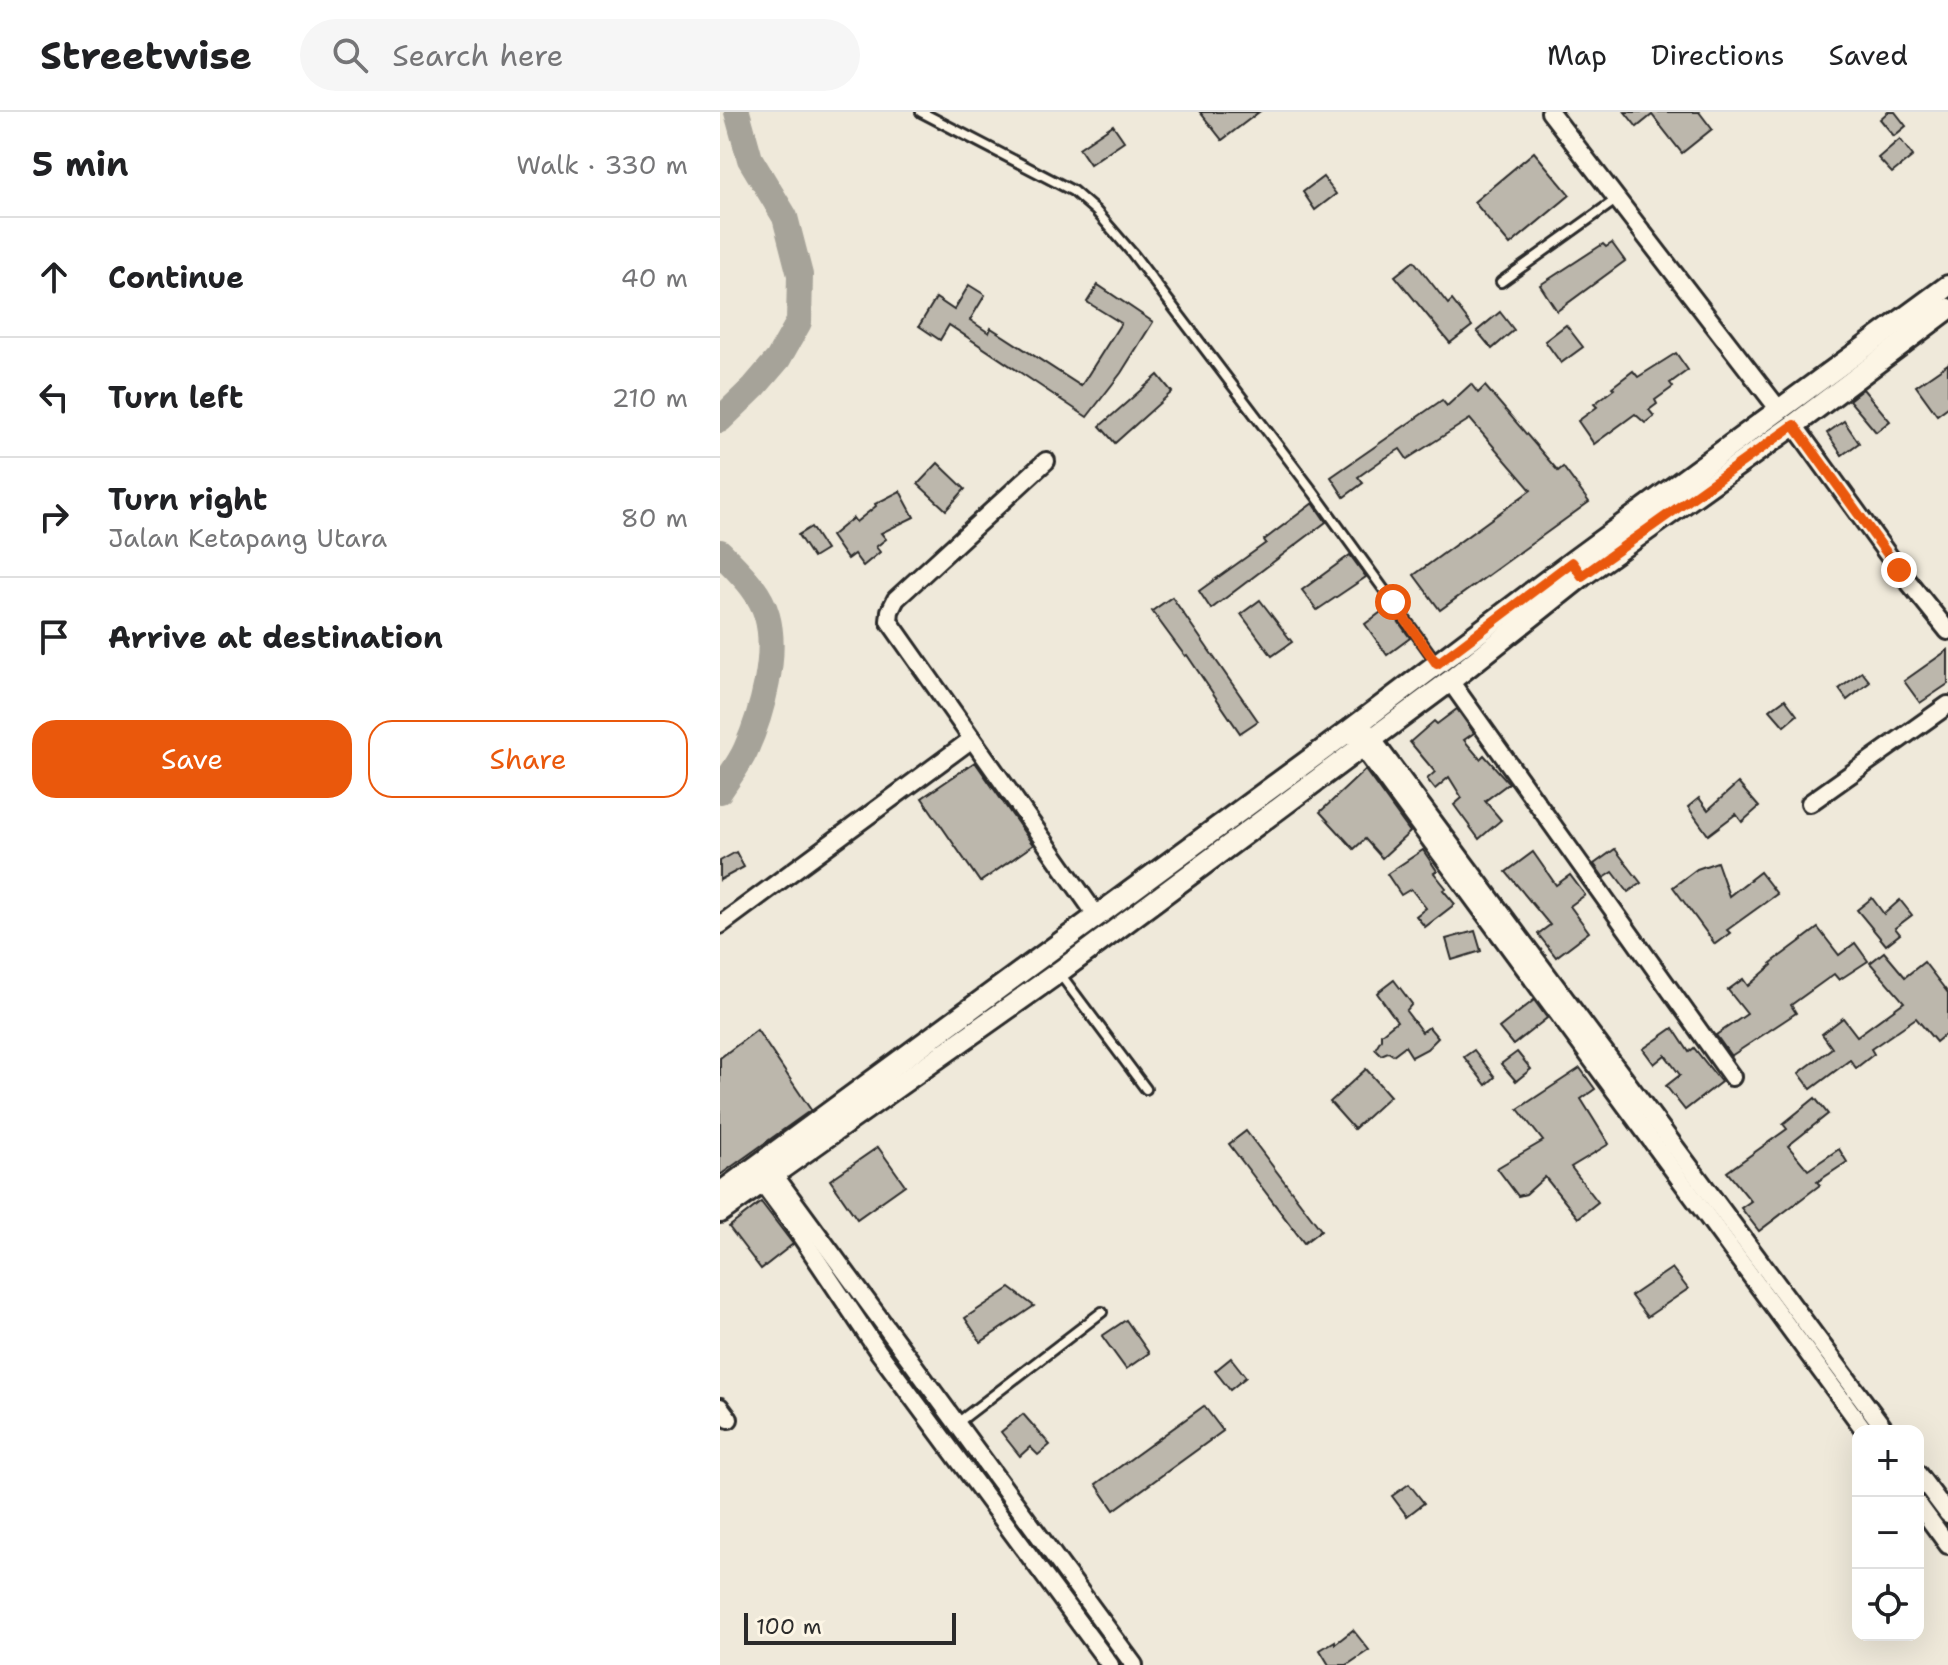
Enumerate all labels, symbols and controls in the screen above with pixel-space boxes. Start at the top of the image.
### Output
search box [300,19,860,91]
text: Streetwise [40,30,252,81]
icon: search [328,33,372,77]
text: Search here [392,35,564,76]
text: Map [1547,36,1607,74]
text: Directions [1651,36,1785,74]
text: Saved [1829,36,1908,74]
text: 5 min [32,141,129,187]
text: Walk · 330 m [516,147,688,182]
icon: ahead [32,255,76,299]
text: Continue [108,257,244,298]
text: 40 m [621,260,688,295]
icon: left [32,375,76,419]
text: Turn left [108,377,243,418]
text: 210 m [611,380,688,415]
text: Turn right [108,479,267,520]
icon: right [32,495,76,539]
text: 80 m [621,500,688,535]
text: Jalan Ketapang Utara [108,520,387,555]
route end [1881,552,1917,588]
route start [1375,584,1411,620]
icon: arrive [32,615,76,659]
text: Arrive at destination [108,617,443,658]
button: Save [32,720,352,798]
button: Share [368,720,688,798]
map controls [1852,1425,1924,1641]
button: + [1852,1425,1924,1497]
button: − [1852,1497,1924,1569]
button: locate [1852,1569,1924,1641]
scale bar [744,1609,956,1645]
text: 100 m [756,1612,822,1641]

